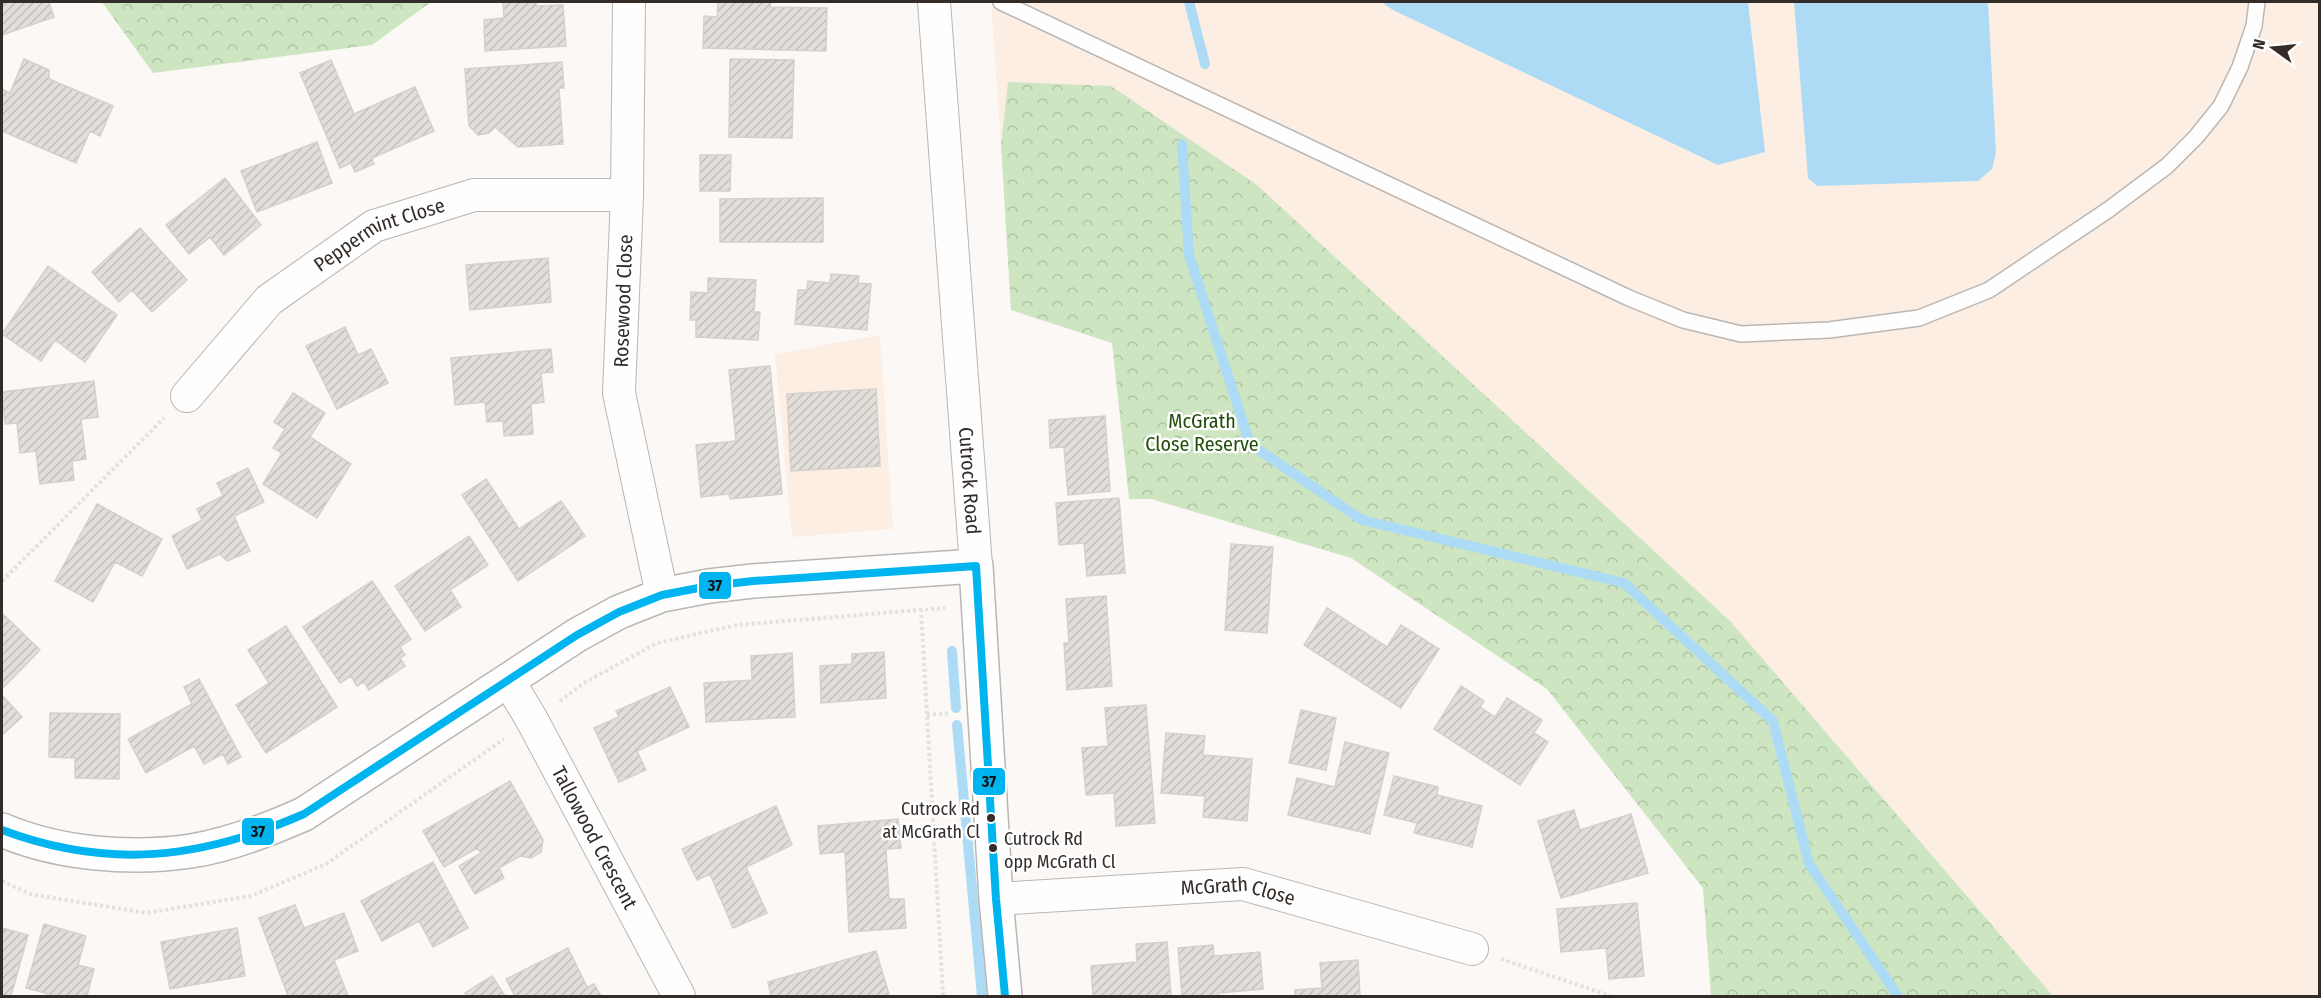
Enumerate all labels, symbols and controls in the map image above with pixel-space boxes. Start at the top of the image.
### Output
north arrow [2243,18,2303,78]
text: N [2249,37,2269,51]
street label: Peppermint Close [309,193,448,277]
street label: Rosewood Close [609,234,637,368]
park label: McGrath Close Reserve [1145,409,1259,456]
street label: Cutrock Road [954,426,986,535]
line badge: 37 [698,571,732,600]
text: 37 [707,576,722,595]
street label: Tallowood Crescent [547,762,643,914]
line badge: 37 [972,767,1006,796]
text: 37 [981,772,996,791]
place label: Cutrock Rd at McGrath Cl [882,798,980,843]
marker: Cutrock Rd at McGrath Cl [985,812,997,824]
line badge: 37 [241,817,275,846]
text: 37 [250,822,265,841]
place label: Cutrock Rd opp McGrath Cl [1004,828,1116,873]
marker: Cutrock Rd opp McGrath Cl [987,842,999,854]
street label: McGrath Close [1180,872,1298,910]

